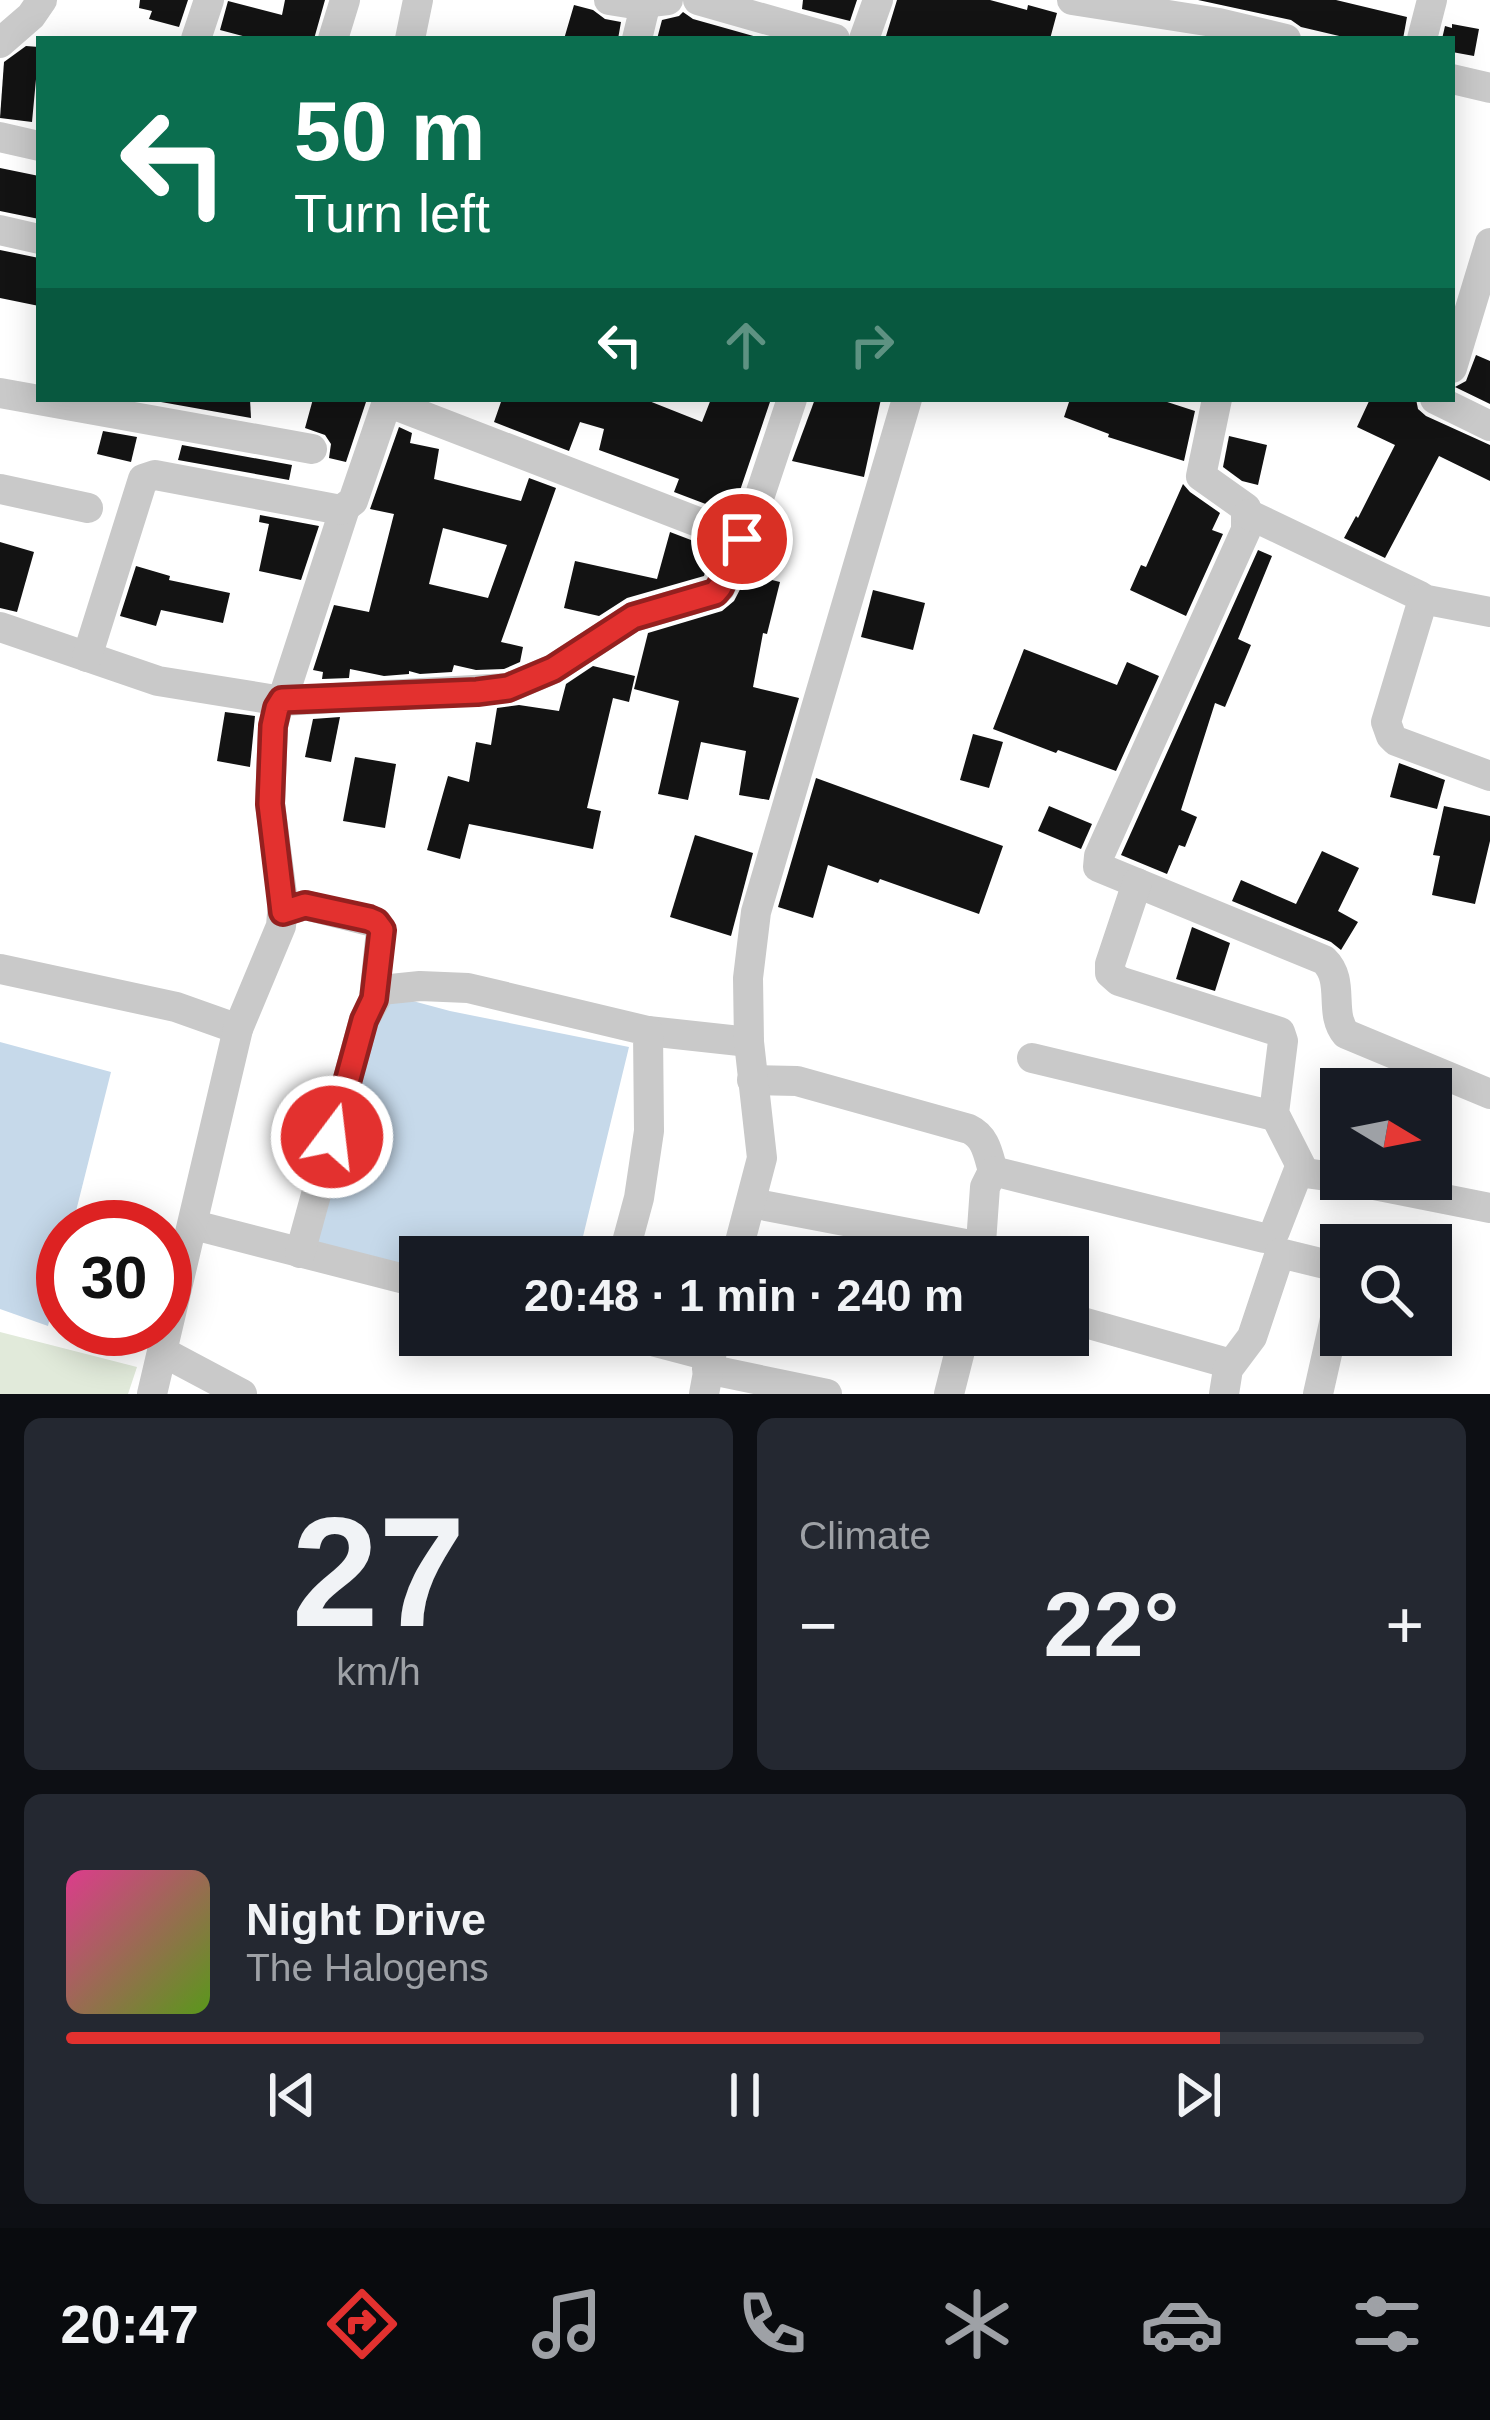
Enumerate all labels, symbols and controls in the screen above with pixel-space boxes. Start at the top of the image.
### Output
icon: left [96,84,252,240]
text: 50 m [294,84,485,178]
text: Turn left [294,183,490,243]
icon: left [587,312,653,378]
icon: ahead [713,312,779,378]
icon: right [839,312,905,378]
pin [691,488,793,590]
icon: arrive [709,506,775,572]
north arrow [1320,1068,1452,1200]
map controls [1320,1068,1452,1356]
position arrow [269,1074,395,1200]
speed limit sign: 30 [36,1200,192,1356]
button: search [1320,1224,1452,1356]
text: 20:48 · 1 min · 240 m [524,1270,964,1321]
text: 27 [292,1485,465,1659]
text: Climate [799,1514,931,1557]
text: 22° [1043,1575,1180,1675]
text: − [799,1588,838,1662]
text: + [1385,1588,1424,1662]
text: km/h [336,1650,421,1693]
text: Night Drive [246,1894,486,1945]
text: The Halogens [246,1946,489,1989]
icon: previous [259,2062,325,2128]
icon: pause [712,2062,778,2128]
icon: next [1165,2062,1231,2128]
icon: directions [320,2282,404,2366]
icon: music [525,2282,609,2366]
icon: phone [730,2282,814,2366]
icon: climate [935,2282,1019,2366]
icon: car [1140,2282,1224,2366]
icon: filters [1345,2282,1429,2366]
text: 20:47 [61,2294,199,2354]

